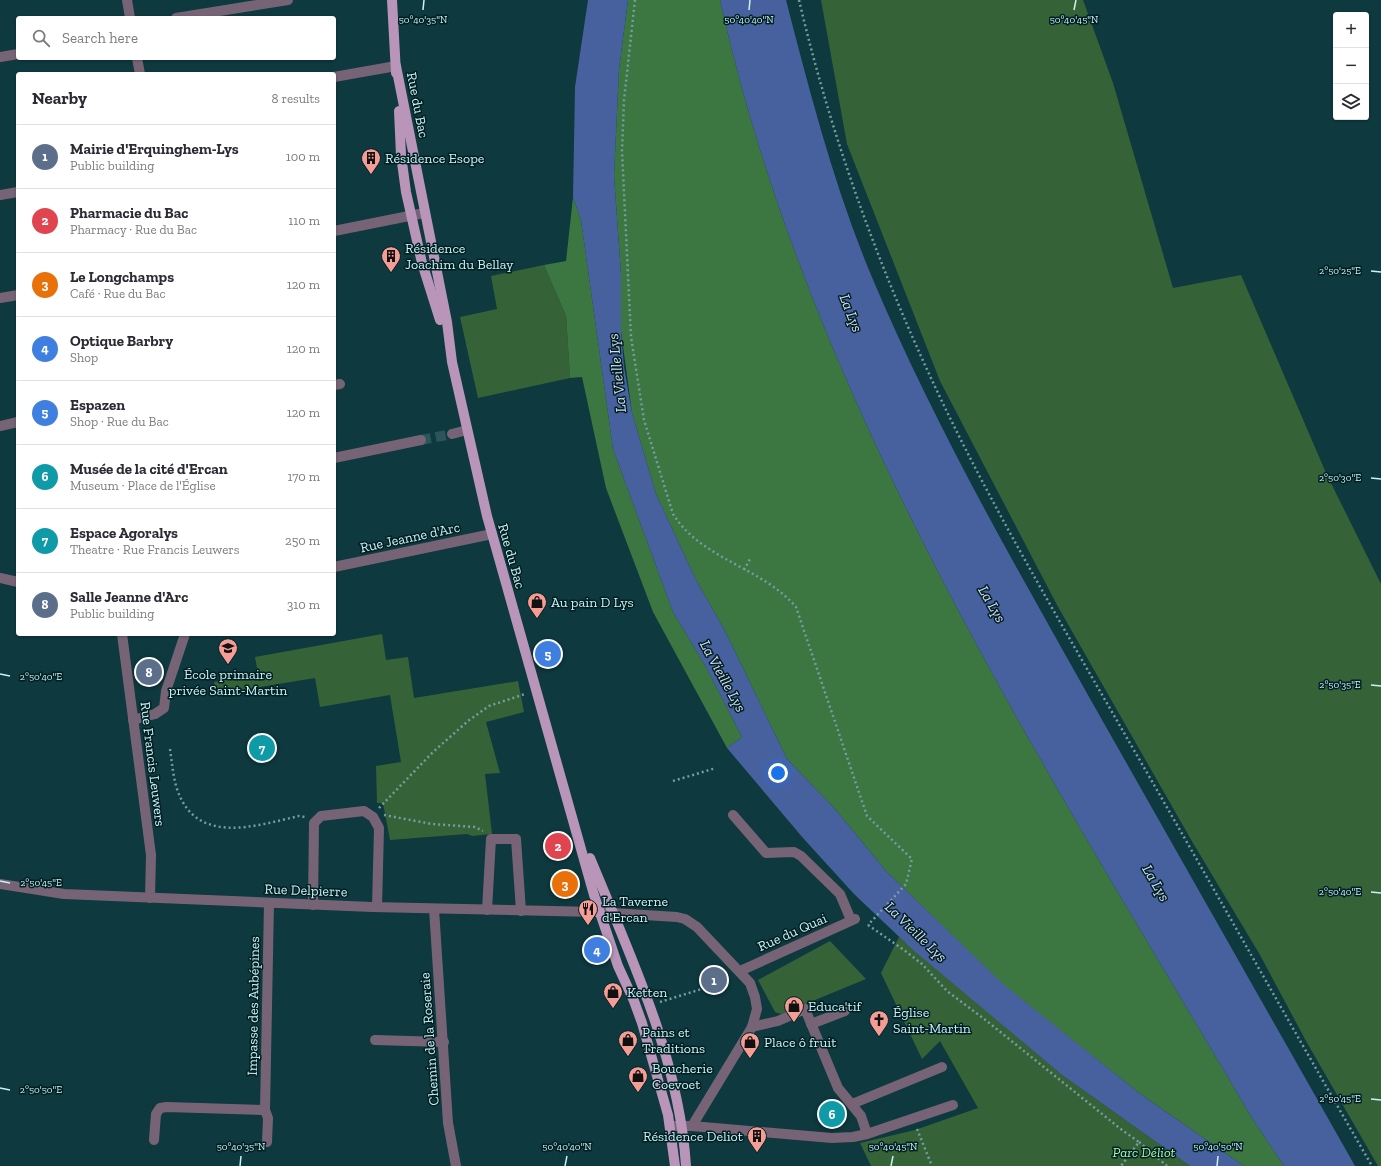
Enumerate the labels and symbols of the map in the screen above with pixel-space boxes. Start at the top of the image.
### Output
text: 50°40'35"N [399,14,448,26]
text: 50°40'40"N [724,14,774,26]
text: 50°40'45"N [1050,14,1099,26]
street label: Rue du Bac [403,71,432,139]
building icon: Résidence Esope [360,147,382,175]
place label: Résidence Esope [385,150,485,167]
place label: Résidence Joachim du Bellay [405,240,514,273]
building icon: Résidence Joachim du Bellay [380,245,402,273]
text: 2°50'25"E [1319,265,1361,277]
water label: La Lys [836,291,866,335]
water label: La Vieille Lys [604,333,630,413]
text: 2°50'30"E [1319,472,1361,484]
street label: Rue Jeanne d'Arc [358,519,462,556]
street label: Rue du Bac [494,522,529,591]
water label: La Lys [974,582,1010,626]
shop icon: Au pain D Lys [526,591,548,619]
place label: Au pain D Lys [551,594,634,611]
school or university icon: École primaire privée Saint-Martin [217,637,239,665]
water label: La Vieille Lys [696,637,750,715]
pin: 5 [535,639,561,669]
pin: 8 [136,657,162,687]
place label: École primaire privée Saint-Martin [169,666,287,699]
text: 2°50'40"E [20,671,62,683]
text: 2°50'35"E [1319,679,1361,691]
street label: Rue Francis Leuwers [136,701,169,827]
pin: 7 [249,733,275,763]
your location [768,763,788,783]
pin: 2 [545,831,571,861]
water label: La Lys [1138,861,1174,905]
pin: 3 [552,869,578,899]
text: 2°50'45"E [20,877,62,889]
street label: Rue Delpierre [264,881,348,900]
text: 2°50'40"E [1319,886,1361,898]
place label: La Taverne d'Ercan [602,893,668,926]
restaurant icon: La Taverne d'Ercan [577,898,599,926]
water label: La Vieille Lys [881,898,951,966]
street label: Rue du Quai [755,910,829,955]
pin: 4 [584,935,610,965]
street label: Impasse des Aubépines [244,936,263,1076]
pin: 1 [701,965,727,995]
street label: Chemin de la Roseraie [416,971,443,1106]
shop icon: Ketten [602,981,624,1009]
place label: Ketten [627,984,667,1001]
shop icon: Educa'tif [783,995,805,1023]
place label: Educa'tif [808,998,863,1015]
place label: Église Saint-Martin [893,1004,971,1037]
church icon: Église Saint-Martin [868,1009,890,1037]
place label: Pains et Traditions [642,1024,705,1057]
shop icon: Pains et Traditions [617,1029,639,1057]
shop icon: Place ô fruit [739,1031,761,1059]
place label: Place ô fruit [764,1034,837,1051]
place label: Boucherie Coevoet [652,1060,713,1093]
shop icon: Boucherie Coevoet [627,1065,649,1093]
text: 2°50'50"E [20,1084,62,1096]
text: 2°50'45"E [1319,1093,1361,1105]
pin: 6 [819,1099,845,1129]
building icon: Résidence Deliot [746,1125,768,1153]
place label: Résidence Deliot [643,1128,744,1145]
text: 50°40'35"N [217,1141,266,1153]
text: 50°40'40"N [542,1141,592,1153]
text: 50°40'45"N [869,1141,918,1153]
text: 50°40'50"N [1193,1141,1243,1153]
park label: Parc Déliot [1113,1144,1176,1161]

